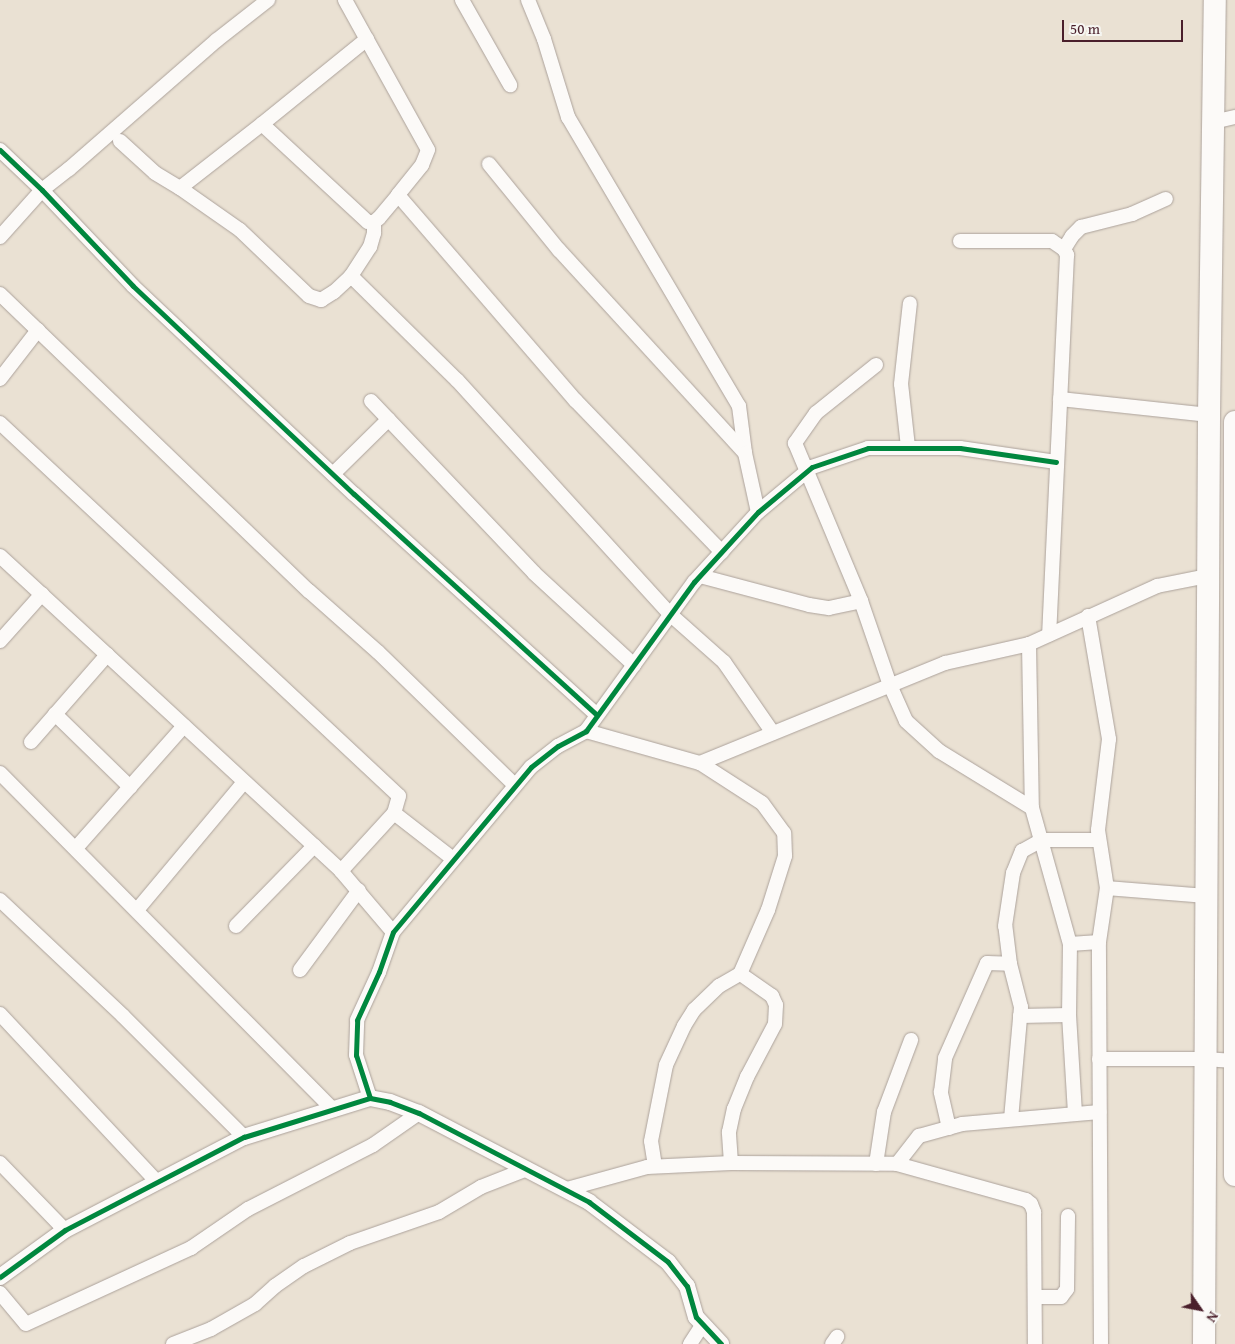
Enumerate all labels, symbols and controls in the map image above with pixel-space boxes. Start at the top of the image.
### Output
scale bar [1065,10,1186,42]
text: 50 m [1070,18,1100,39]
north arrow [1175,1284,1225,1334]
text: N [1202,1308,1224,1327]

